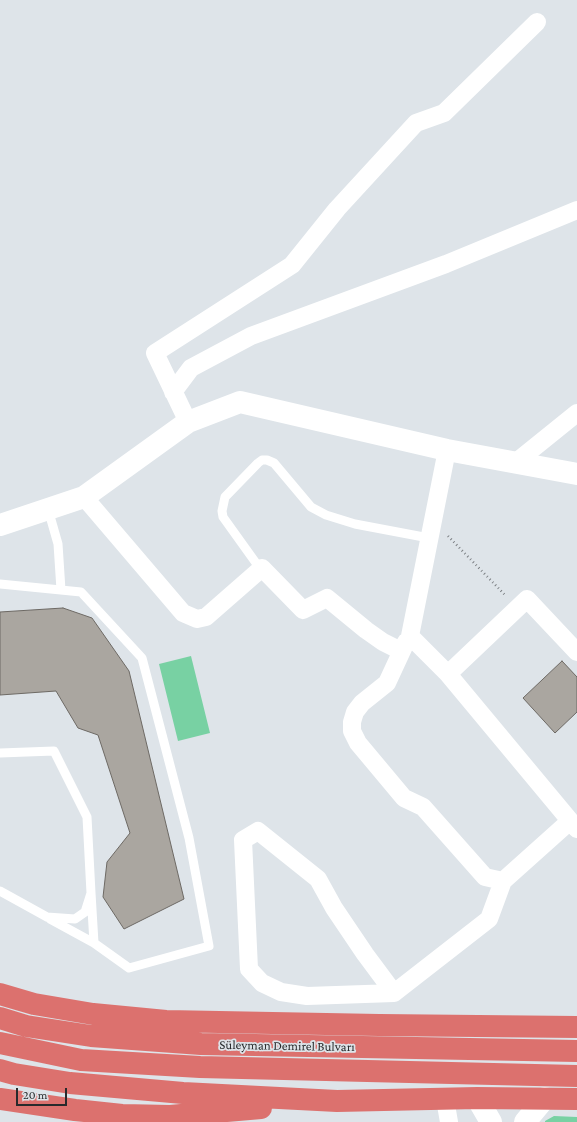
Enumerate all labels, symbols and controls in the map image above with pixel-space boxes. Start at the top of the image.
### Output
street label: Süleyman Demirel Bulvarı [219,1037,355,1055]
scale bar [18,1080,69,1106]
text: 20 m [23,1088,47,1102]

